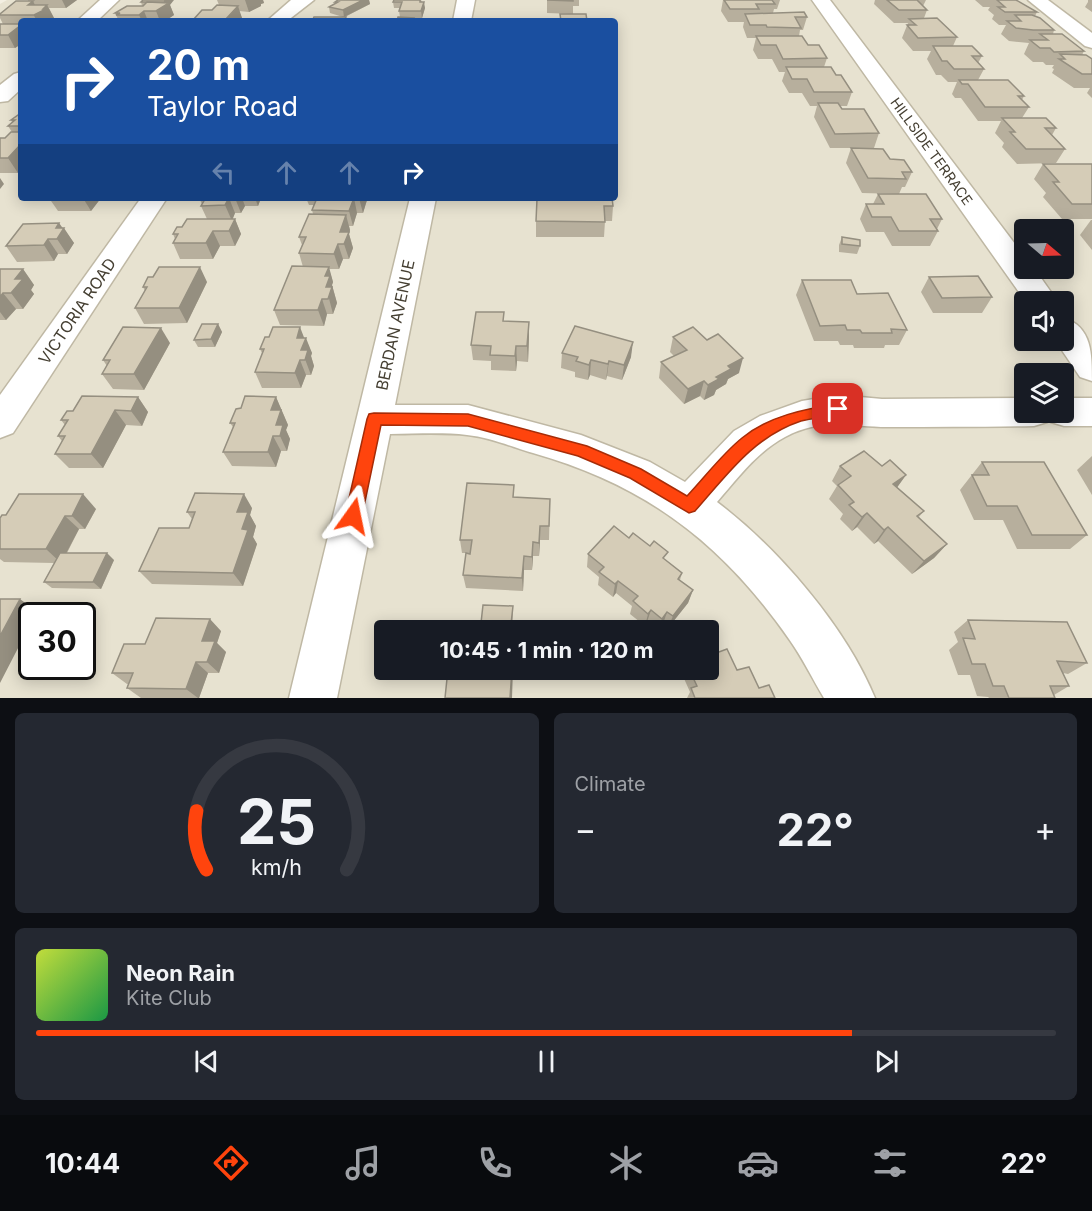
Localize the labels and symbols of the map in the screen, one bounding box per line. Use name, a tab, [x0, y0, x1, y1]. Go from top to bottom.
street label: HILLSIDE TERRACE	[887, 94, 977, 208]
north arrow	[1014, 219, 1074, 279]
street label: VICTORIA ROAD	[34, 254, 120, 368]
street label: BERDAN AVENUE	[371, 258, 419, 392]
pin	[812, 383, 863, 434]
position arrow	[321, 484, 385, 548]
speed limit sign: 30	[18, 602, 96, 680]

